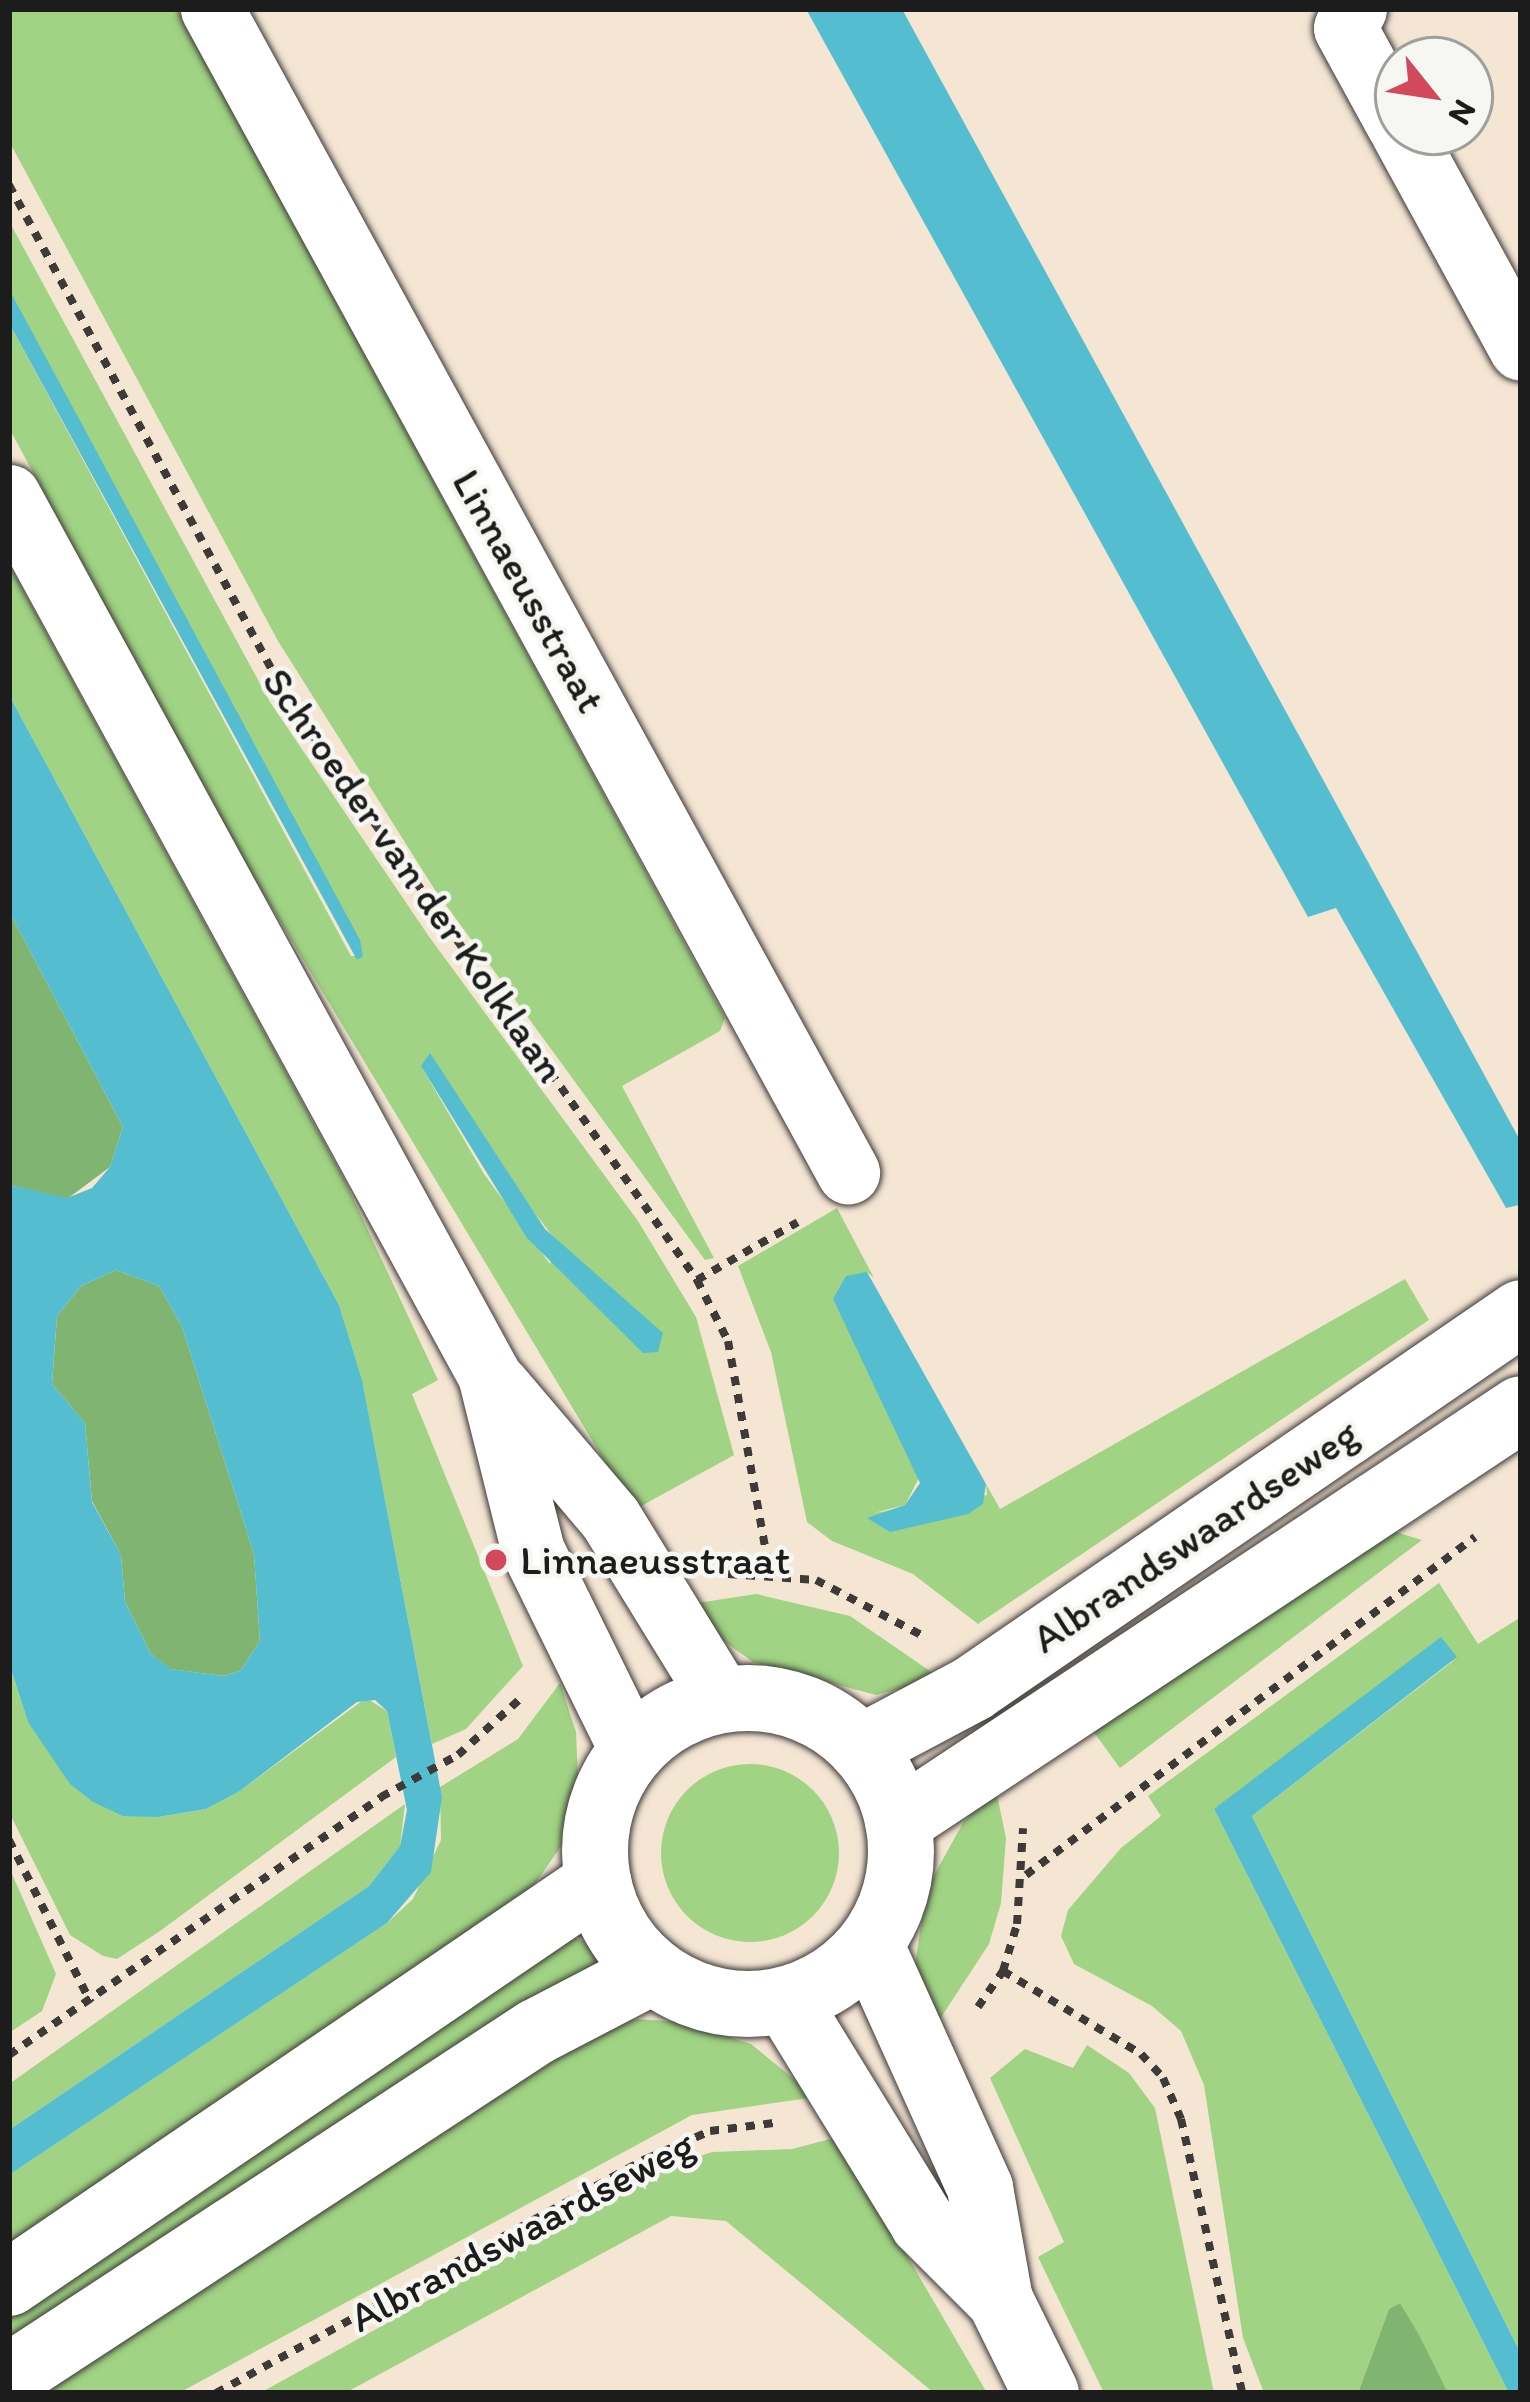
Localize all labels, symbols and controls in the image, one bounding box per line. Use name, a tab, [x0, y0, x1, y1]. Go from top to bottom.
north arrow	[1374, 36, 1494, 156]
text: N	[1441, 93, 1485, 132]
street label: Linnaeusstraat	[441, 461, 617, 721]
street label: Schroeder van der Kolklaan	[252, 659, 576, 1091]
street label: Albrandswaardseweg	[1022, 1408, 1368, 1664]
place label: Linnaeusstraat	[520, 1535, 790, 1585]
marker: Linnaeusstraat	[483, 1547, 509, 1573]
street label: Albrandswaardseweg	[341, 2119, 703, 2343]

